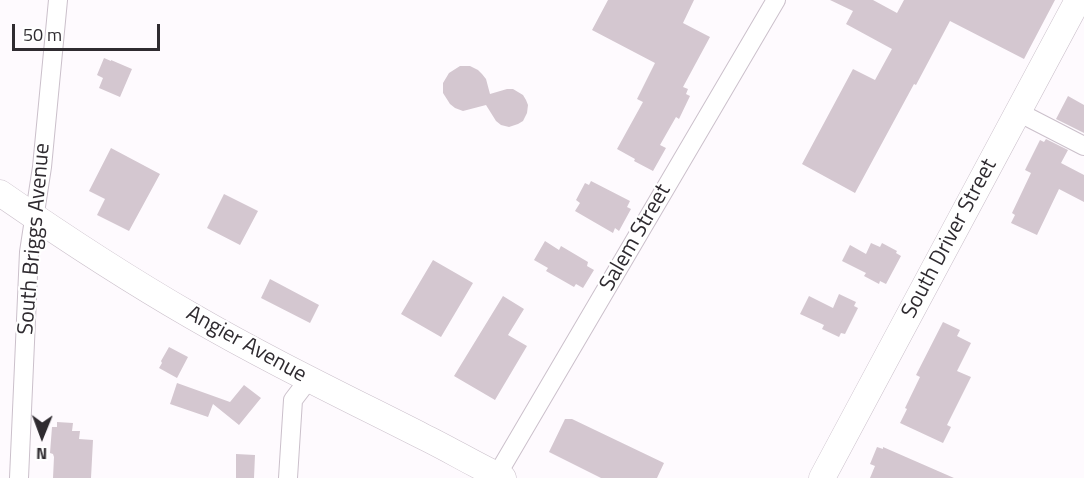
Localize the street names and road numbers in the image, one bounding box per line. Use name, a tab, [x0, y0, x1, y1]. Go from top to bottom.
street label: South Briggs Avenue	[13, 142, 57, 336]
street label: South Driver Street	[897, 155, 1003, 323]
street label: Salem Street	[595, 180, 677, 296]
street label: Angier Avenue	[181, 301, 311, 389]

